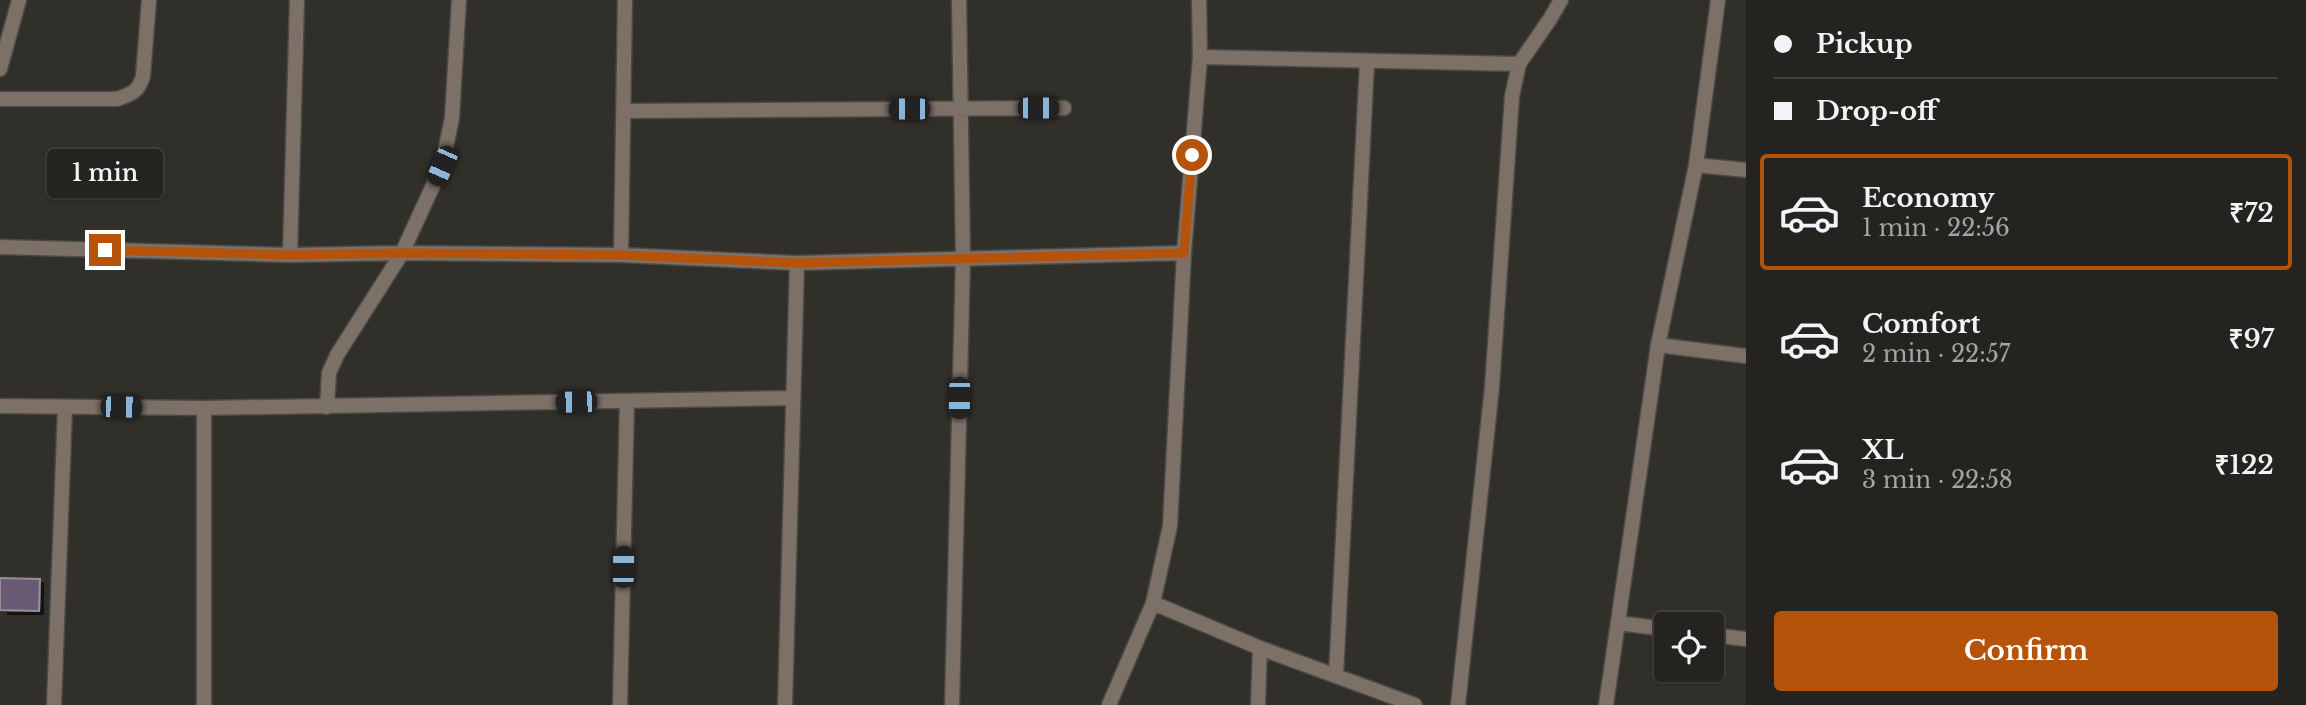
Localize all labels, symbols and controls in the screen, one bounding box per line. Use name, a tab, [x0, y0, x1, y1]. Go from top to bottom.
text: Pickup	[1816, 28, 1913, 60]
text: Drop-off	[1816, 95, 1937, 127]
car	[1018, 98, 1060, 119]
car	[889, 99, 931, 120]
route start	[1176, 139, 1208, 171]
car	[424, 143, 461, 189]
callout: 1 min	[47, 148, 163, 198]
text: 1 min	[72, 159, 138, 187]
icon: car	[1778, 181, 1841, 244]
text: Economy	[1862, 182, 1995, 214]
text: ₹72	[2229, 197, 2274, 229]
text: 1 min · 22:56	[1862, 214, 2010, 242]
route end	[89, 234, 121, 266]
icon: car	[1778, 307, 1841, 370]
text: Comfort	[1862, 308, 1980, 340]
text: ₹97	[2229, 323, 2274, 355]
text: 2 min · 22:57	[1862, 340, 2010, 368]
car	[949, 377, 970, 419]
car	[555, 391, 598, 413]
car	[100, 396, 143, 418]
icon: car	[1778, 433, 1841, 496]
text: XL	[1862, 434, 1904, 466]
text: ₹122	[2214, 449, 2274, 481]
text: 3 min · 22:58	[1862, 466, 2013, 494]
car	[613, 546, 634, 588]
button: Confirm	[1774, 611, 2278, 691]
map controls	[1654, 612, 1724, 682]
button: locate	[1654, 612, 1724, 682]

